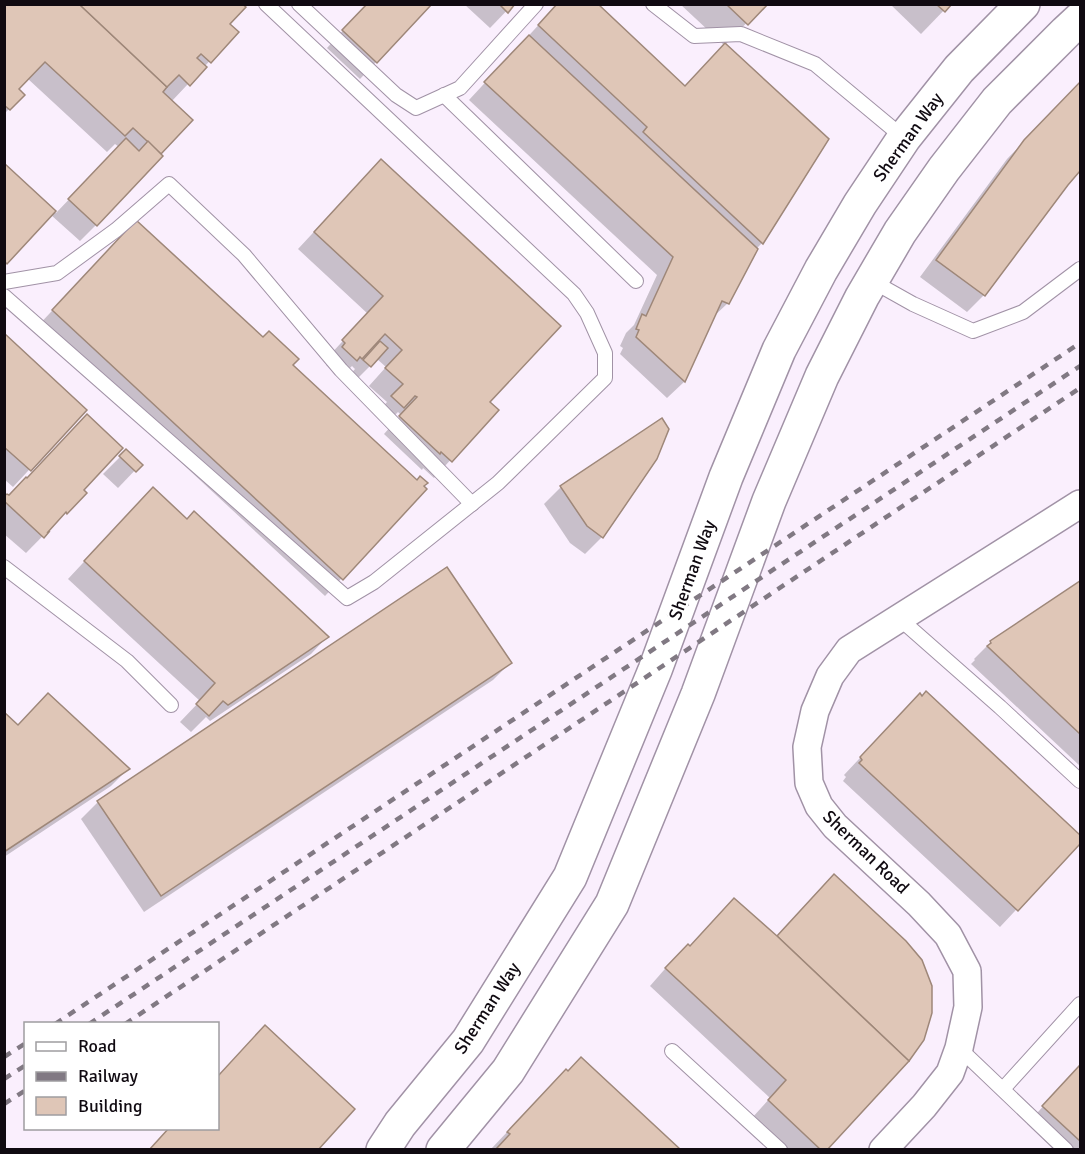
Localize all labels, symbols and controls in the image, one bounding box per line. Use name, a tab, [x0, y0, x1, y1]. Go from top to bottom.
street label: Sherman Way	[868, 88, 948, 186]
street label: Sherman Way	[664, 517, 720, 623]
street label: Sherman Road	[818, 805, 914, 899]
street label: Sherman Way	[449, 958, 525, 1058]
legend	[24, 1022, 219, 1130]
text: Road	[78, 1035, 117, 1057]
text: Railway	[78, 1065, 139, 1087]
text: Building	[78, 1095, 142, 1117]

